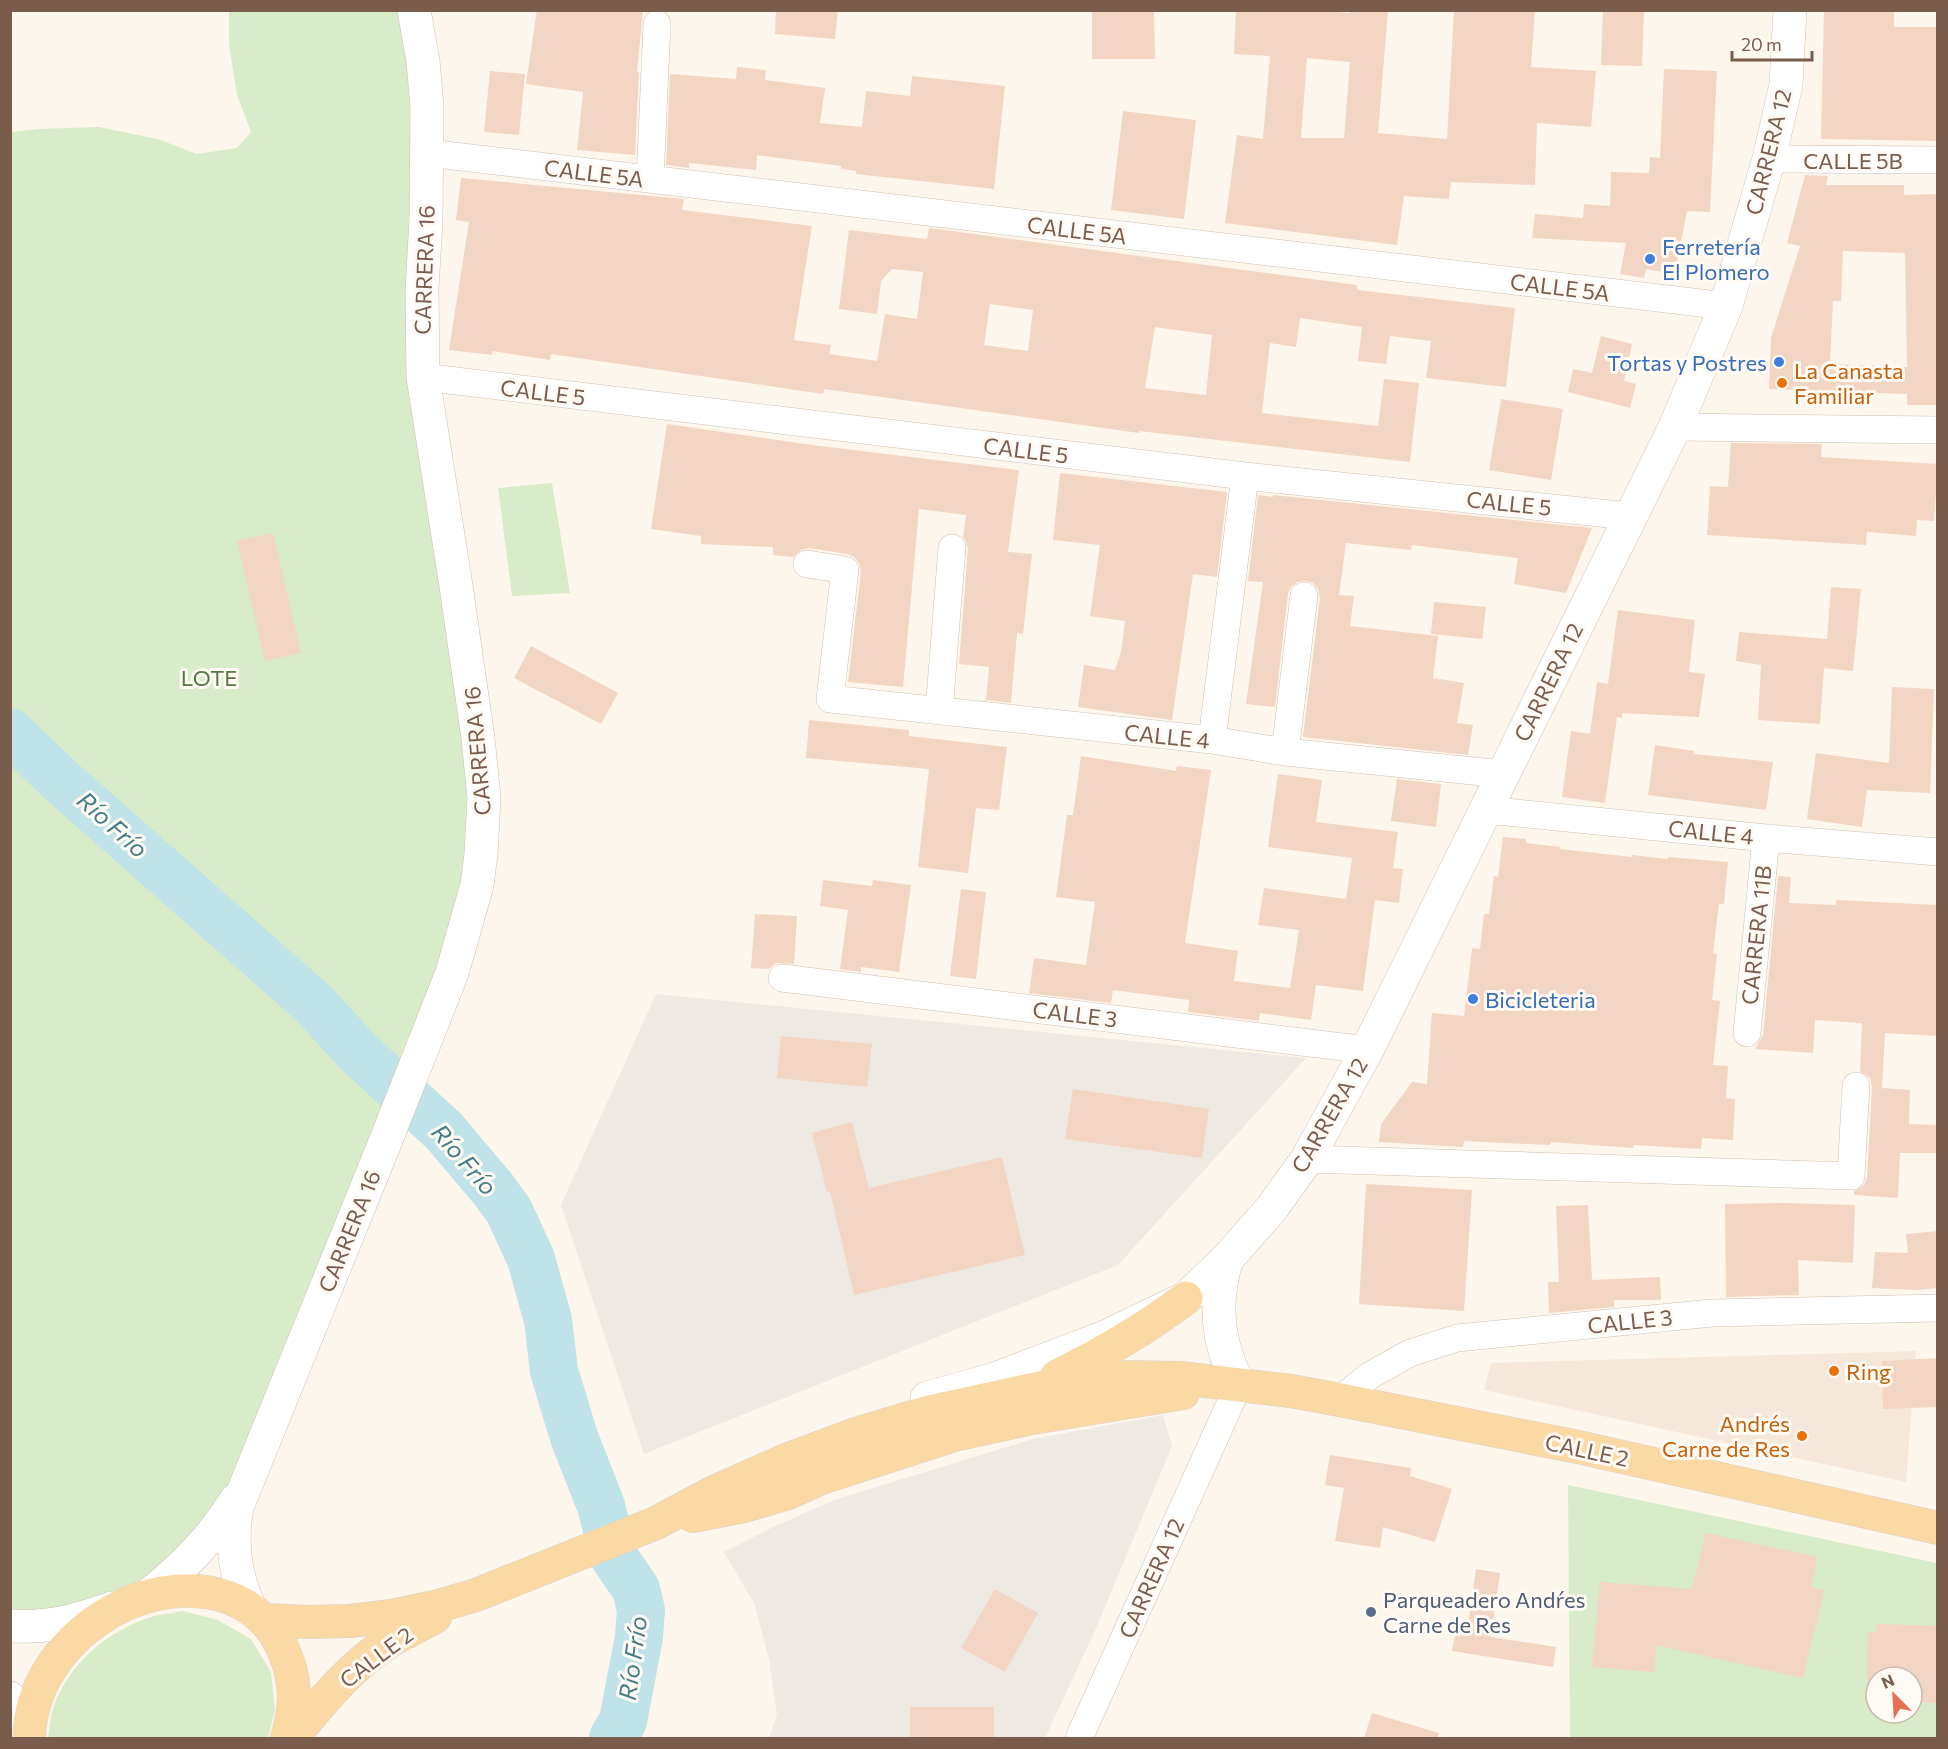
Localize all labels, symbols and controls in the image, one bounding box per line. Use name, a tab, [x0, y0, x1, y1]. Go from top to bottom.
scale bar	[1732, 24, 1812, 62]
text: 20 m	[1741, 33, 1782, 55]
street label: CARRERA 12	[1739, 86, 1797, 218]
street label: CALLE 5B	[1803, 147, 1903, 174]
street label: CALLE 5A	[543, 154, 645, 192]
street label: CARRERA 16	[408, 205, 440, 335]
street label: CALLE 5A	[1026, 211, 1128, 249]
place label: Ferretería El Plomero	[1662, 233, 1770, 285]
marker: Ferretería El Plomero	[1643, 252, 1657, 266]
street label: CALLE 5A	[1509, 268, 1611, 306]
place label: Tortas y Postres	[1607, 349, 1767, 376]
marker: Tortas y Postres	[1772, 355, 1786, 369]
place label: La Canasta Familiar	[1794, 357, 1903, 409]
street label: CALLE 5	[499, 373, 587, 411]
marker: La Canasta Familiar	[1775, 376, 1789, 390]
street label: CALLE 5	[982, 431, 1070, 469]
street label: CALLE 5	[1465, 485, 1553, 521]
street label: CARRERA 12	[1508, 618, 1588, 746]
park label: LOTE	[181, 664, 237, 691]
street label: CARRERA 16	[458, 685, 496, 817]
street label: CALLE 4	[1123, 718, 1211, 754]
water label: Río Frío	[72, 785, 154, 863]
street label: CALLE 4	[1667, 814, 1755, 850]
street label: CARRERA 11B	[1735, 864, 1777, 1006]
place label: Bicicleteria	[1485, 986, 1596, 1013]
marker: Bicicleteria	[1466, 992, 1480, 1006]
street label: CALLE 3	[1031, 995, 1119, 1033]
street label: CARRERA 12	[1285, 1053, 1373, 1177]
water label: Río Frío	[426, 1118, 504, 1200]
street label: CARRERA 16	[312, 1166, 386, 1296]
street label: CALLE 3	[1586, 1303, 1674, 1339]
place label: Ring	[1846, 1358, 1891, 1385]
marker: Ring	[1827, 1364, 1841, 1378]
place label: Andrés Carne de Res	[1662, 1410, 1790, 1462]
street label: CALLE 2	[1543, 1428, 1631, 1472]
marker: Andrés Carne de Res	[1795, 1429, 1809, 1443]
street label: CARRERA 12	[1113, 1514, 1189, 1642]
place label: Parqueadero Andŕes Carne de Res	[1383, 1586, 1586, 1638]
marker: Parqueadero Andŕes Carne de Res	[1364, 1605, 1378, 1619]
water label: Río Frío	[612, 1614, 652, 1702]
street label: CALLE 2	[334, 1621, 418, 1693]
north arrow	[1864, 1665, 1924, 1725]
text: N	[1878, 1670, 1897, 1692]

